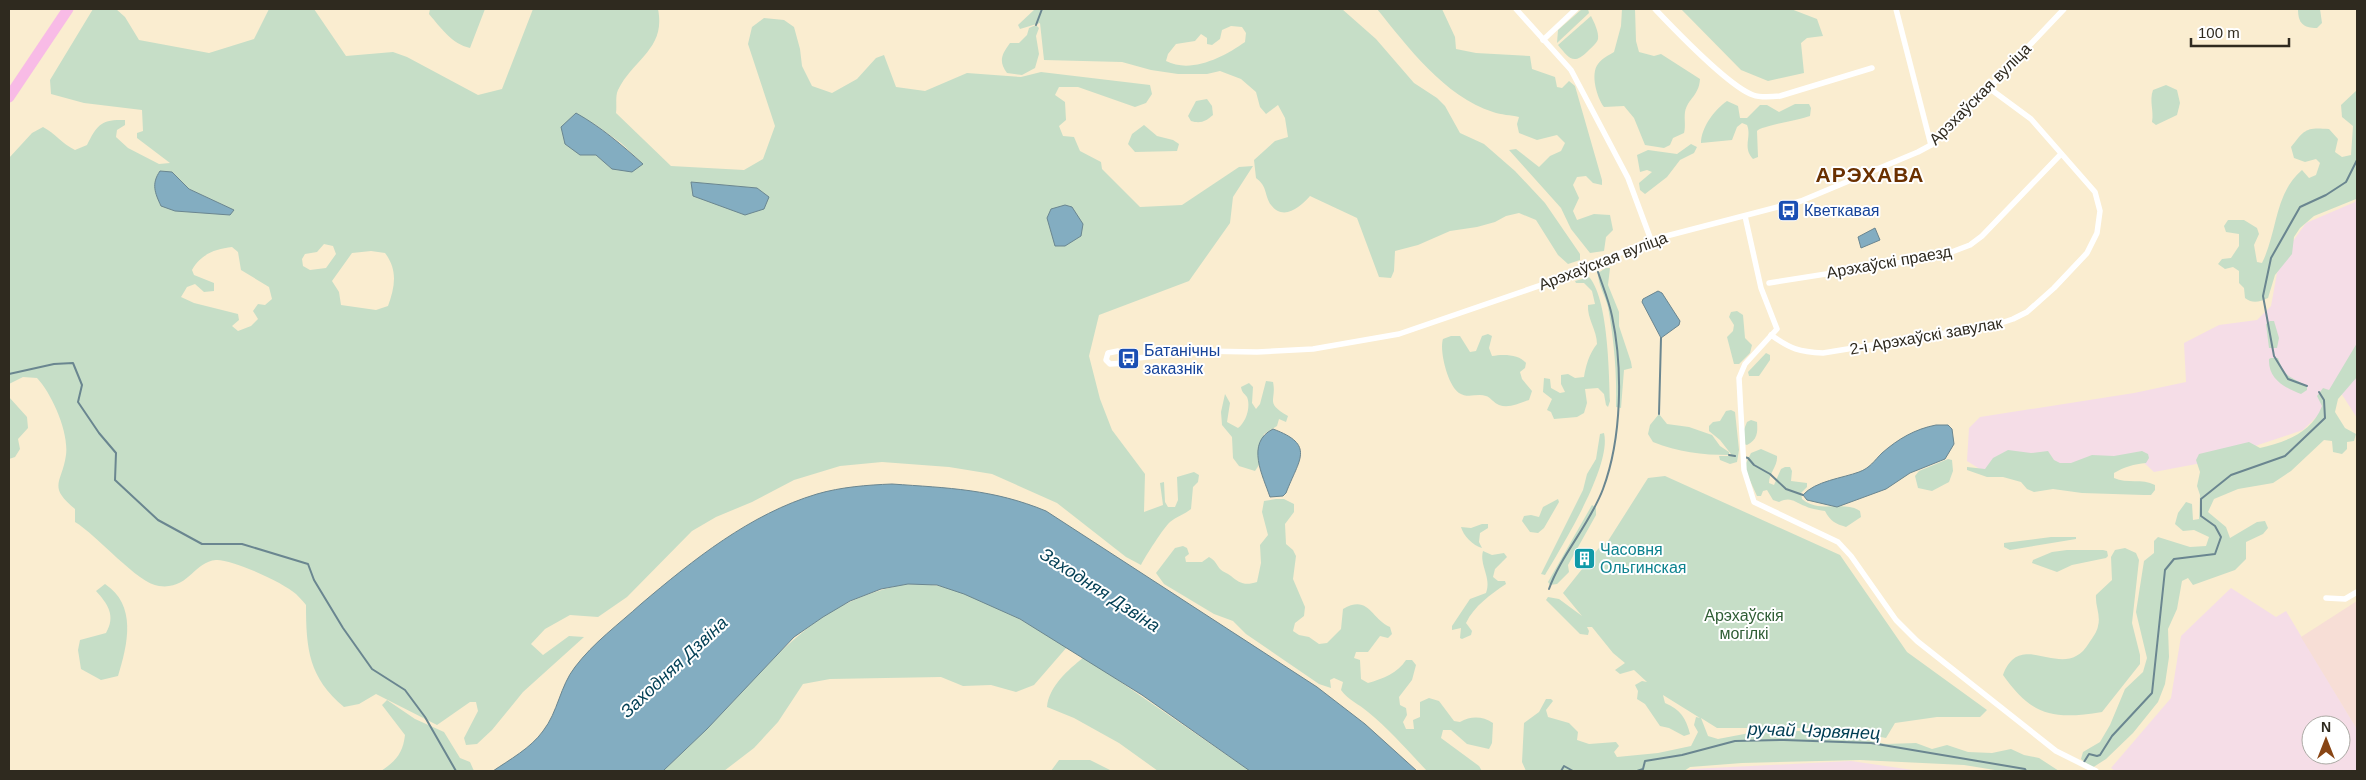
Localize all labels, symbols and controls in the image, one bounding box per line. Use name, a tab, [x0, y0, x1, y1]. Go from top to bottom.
scale bar	[2191, 15, 2288, 47]
text: 100 m	[2198, 24, 2240, 41]
street label: Арэхаўская вуліца	[1926, 40, 2034, 148]
district label: АРЭХАВА	[1815, 163, 1925, 186]
bus stop icon: Кветкавая	[1776, 198, 1800, 222]
place label: Кветкавая	[1804, 202, 1879, 219]
street label: Арэхаўская вуліца	[1536, 229, 1670, 293]
street label: Арэхаўскі праезд	[1825, 243, 1953, 281]
street label: 2-і Арэхаўскі завулак	[1848, 314, 2005, 358]
place label: Батанічны заказнік	[1144, 342, 1220, 377]
bus stop icon: Батанічны заказнік	[1116, 347, 1140, 371]
place label: Часовня Ольгинская	[1600, 541, 1686, 576]
water label: Заходняя Дзвіна	[1036, 544, 1164, 636]
building icon: Часовня Ольгинская	[1572, 546, 1596, 570]
park label: Арэхаўскія могілкі	[1704, 607, 1784, 642]
water label: Заходняя Дзвіна	[616, 612, 732, 722]
north arrow	[2301, 715, 2351, 765]
water label: ручай Чэрвянец	[1746, 719, 1881, 743]
text: N	[2321, 719, 2331, 735]

